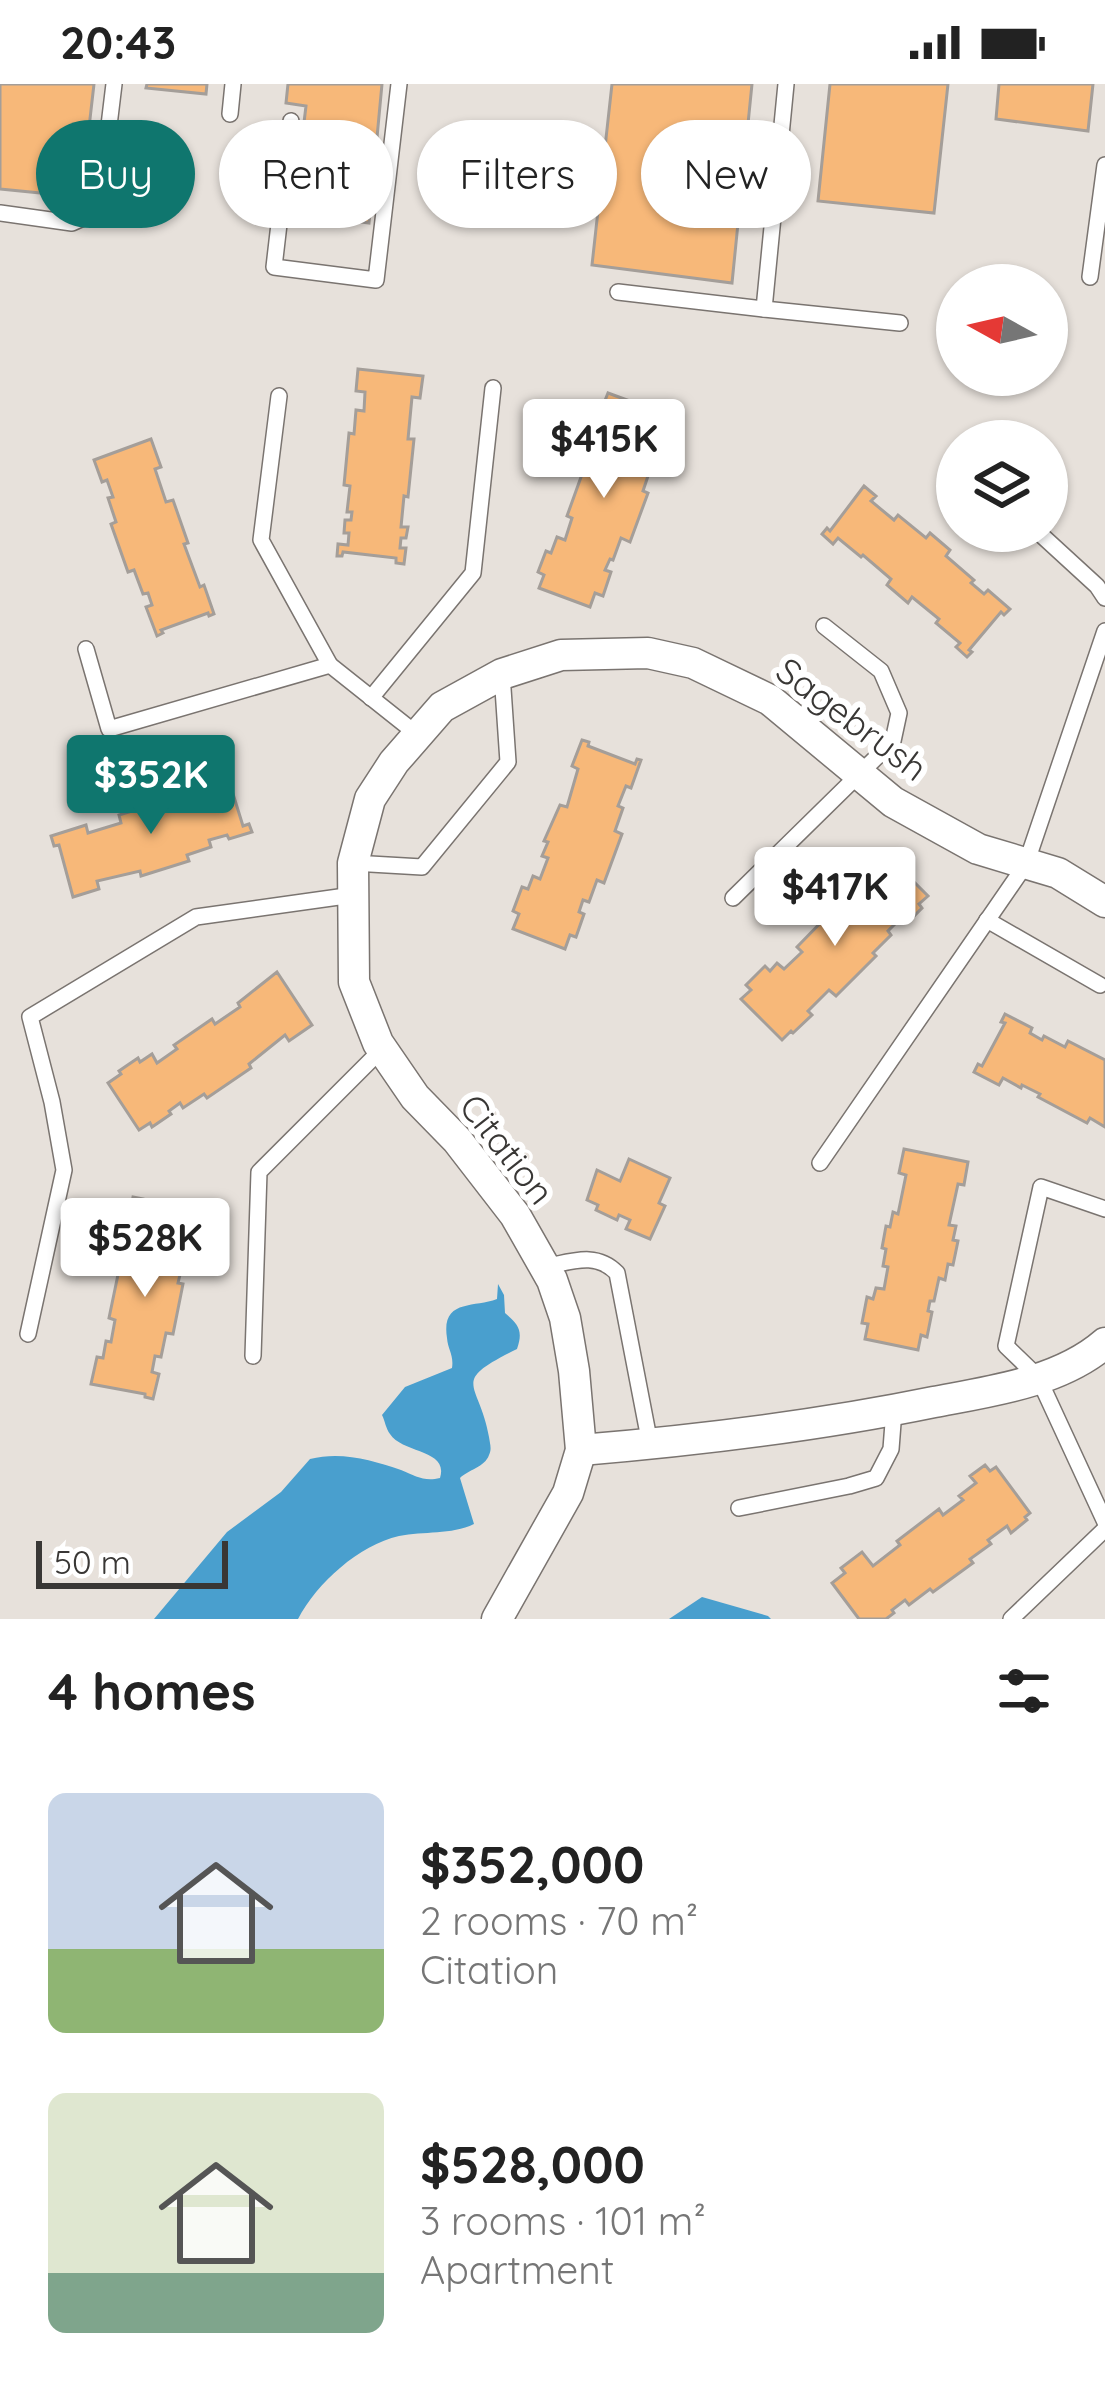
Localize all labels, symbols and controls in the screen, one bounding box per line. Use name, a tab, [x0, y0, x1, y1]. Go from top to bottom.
text: 20:43	[60, 14, 176, 70]
chip: Buy	[36, 120, 195, 228]
chip: Rent	[219, 120, 393, 228]
chip: Filters	[417, 120, 617, 228]
chip: New	[641, 120, 811, 228]
north arrow	[936, 264, 1068, 396]
map controls	[936, 264, 1068, 552]
pin: $415K	[520, 399, 688, 501]
text: $415K	[550, 413, 658, 462]
button: layers	[936, 420, 1068, 552]
street label: Sagebrush	[768, 647, 937, 790]
pin: $352K	[67, 735, 235, 837]
text: $352K	[94, 749, 208, 798]
pin: $417K	[751, 847, 919, 949]
text: $417K	[781, 861, 889, 910]
street label: Citation	[450, 1085, 564, 1213]
pin: $528K	[61, 1198, 229, 1300]
text: $528K	[88, 1212, 202, 1261]
scale bar	[36, 1535, 228, 1588]
text: 50 m	[54, 1541, 131, 1582]
icon: filters	[991, 1658, 1057, 1724]
text: 4 homes	[48, 1659, 256, 1723]
text: $352,000	[420, 1832, 644, 1896]
icon: home	[144, 1841, 288, 1985]
text: 2 rooms · 70 m²	[420, 1896, 698, 1945]
text: Citation	[420, 1945, 558, 1994]
text: $528,000	[420, 2132, 645, 2196]
icon: home	[144, 2141, 288, 2285]
text: 3 rooms · 101 m²	[420, 2196, 706, 2245]
text: Apartment	[420, 2245, 614, 2294]

